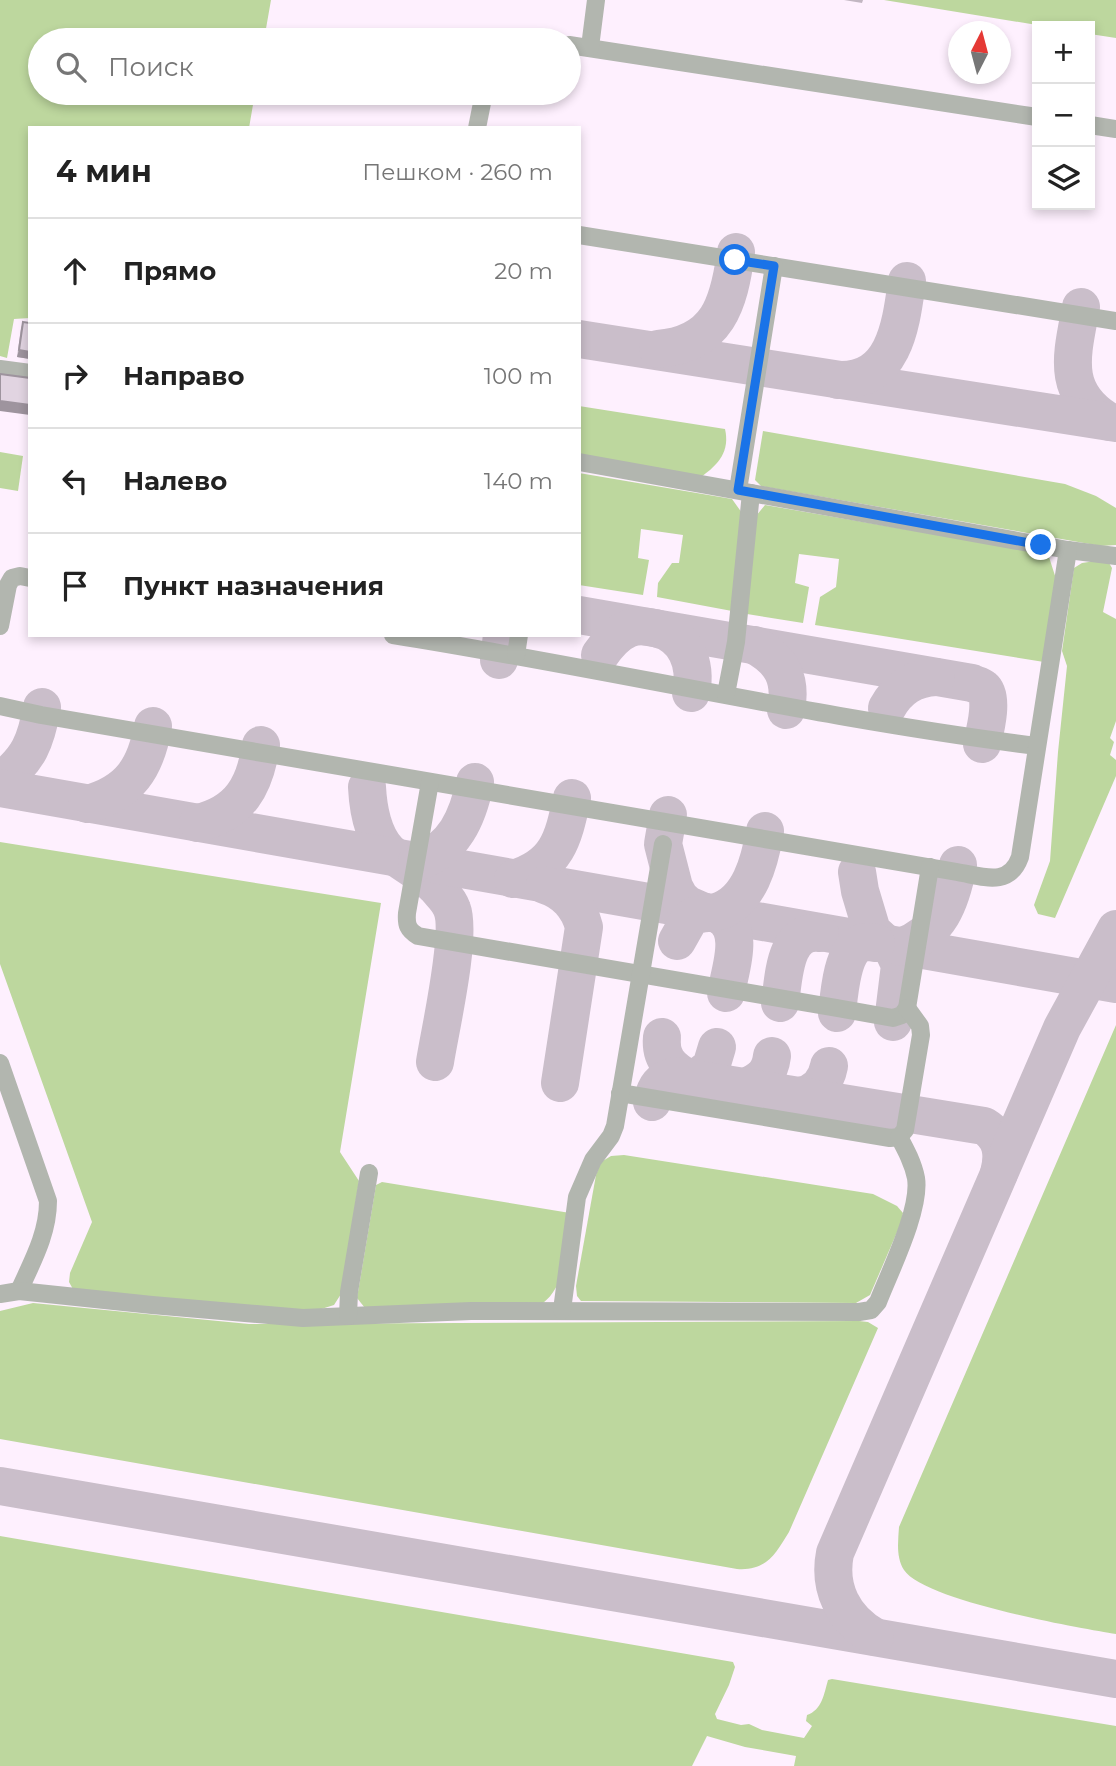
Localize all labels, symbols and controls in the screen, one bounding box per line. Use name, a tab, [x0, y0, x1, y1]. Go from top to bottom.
north arrow	[948, 21, 1011, 84]
map controls	[1032, 21, 1095, 210]
button: +	[1032, 21, 1095, 84]
search box	[28, 28, 581, 105]
icon: search	[52, 48, 90, 86]
text: Поиск	[108, 51, 194, 83]
button: −	[1032, 84, 1095, 147]
button: layers	[1032, 147, 1095, 210]
text: 4 мин	[56, 153, 152, 190]
text: Пешком · 260 m	[362, 158, 553, 186]
route start	[719, 244, 750, 275]
icon: ahead	[56, 252, 94, 290]
text: Прямо	[123, 255, 216, 287]
text: 20 m	[494, 257, 553, 285]
icon: right	[56, 357, 94, 395]
text: Направо	[123, 360, 244, 392]
text: 100 m	[484, 362, 553, 390]
icon: left	[56, 462, 94, 500]
text: Налево	[123, 465, 227, 497]
text: 140 m	[484, 467, 553, 495]
route end	[1025, 529, 1056, 560]
icon: arrive	[56, 567, 94, 605]
text: Пункт назначения	[123, 570, 384, 602]

